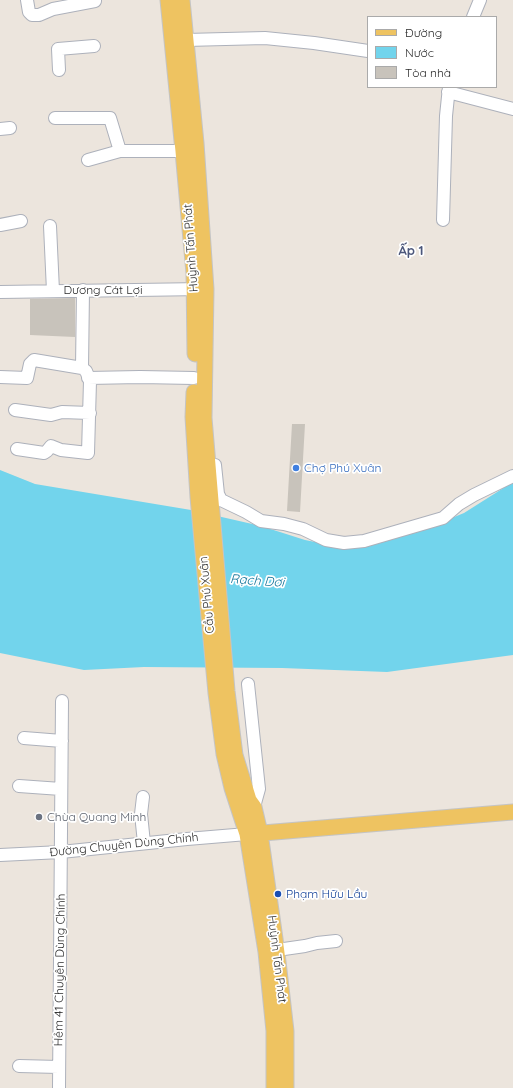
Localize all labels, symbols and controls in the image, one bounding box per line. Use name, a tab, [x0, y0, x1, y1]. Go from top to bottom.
legend	[367, 16, 497, 88]
text: Đường	[405, 25, 442, 40]
text: Nước	[405, 45, 434, 60]
text: Tòa nhà	[405, 65, 451, 80]
street label: Huỳnh Tấn Phát	[181, 204, 201, 292]
district label: Ấp 1	[398, 243, 424, 259]
street label: Dương Cát Lợi	[63, 283, 143, 297]
place label: Chợ Phú Xuân	[304, 461, 381, 475]
marker: Chợ Phú Xuân	[291, 463, 301, 473]
street label: Cầu Phú Xuân	[196, 556, 218, 634]
water label: Rạch Dơi	[229, 571, 285, 591]
place label: Chùa Quang Minh	[47, 810, 146, 824]
marker: Chùa Quang Minh	[34, 812, 44, 822]
street label: Đường Chuyên Dùng Chính	[49, 830, 199, 860]
place label: Phạm Hữu Lầu	[286, 887, 367, 901]
marker: Phạm Hữu Lầu	[273, 889, 283, 899]
street label: Hẻm 41 Chuyên Dùng Chính	[51, 893, 69, 1047]
street label: Huỳnh Tấn Phát	[264, 914, 290, 1004]

